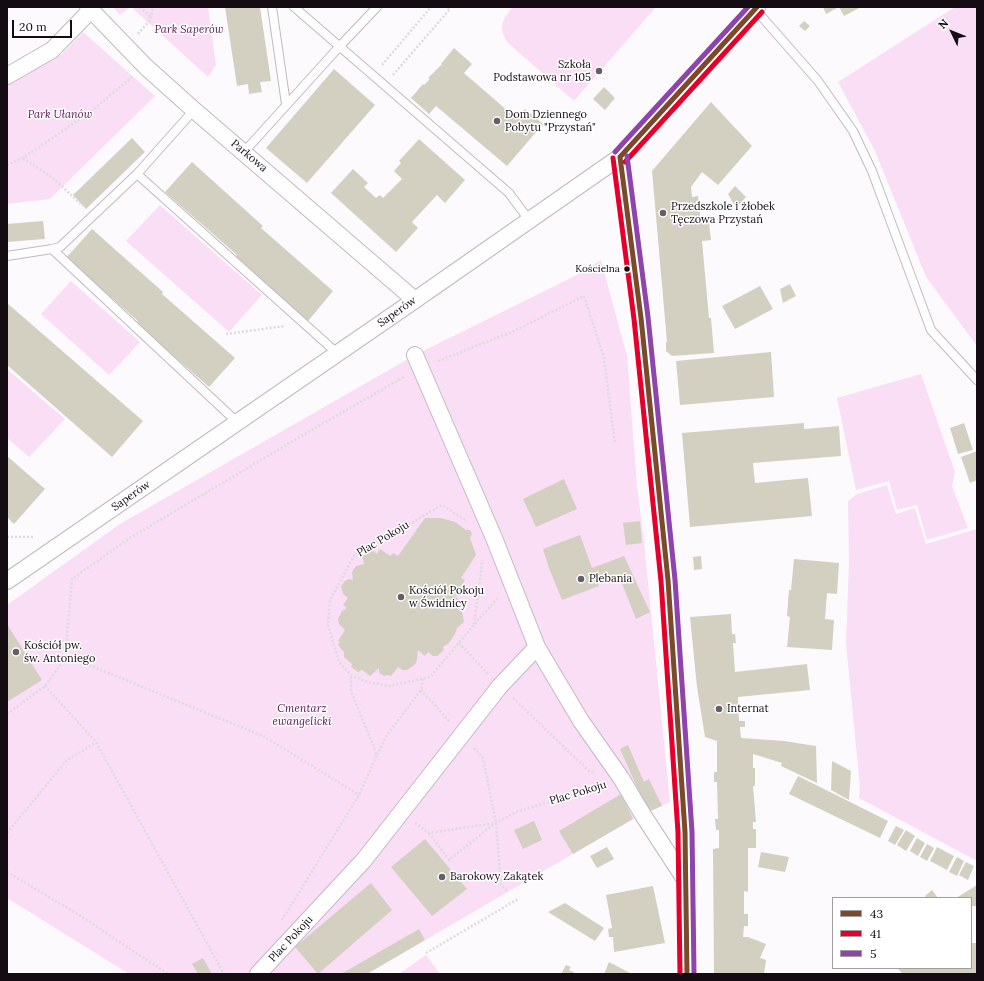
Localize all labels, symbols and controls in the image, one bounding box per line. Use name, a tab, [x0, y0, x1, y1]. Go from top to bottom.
scale bar	[14, 12, 74, 38]
north arrow	[932, 12, 972, 52]
text: N	[935, 16, 951, 32]
text: 20 m	[19, 19, 47, 34]
park label: Park Saperów	[154, 23, 224, 37]
place label: Szkoła Podstawowa nr 105	[493, 58, 591, 84]
marker: Szkoła Podstawowa nr 105	[594, 66, 604, 76]
park label: Park Ułanów	[28, 108, 92, 122]
place label: Dom Dziennego Pobytu "Przystań"	[505, 108, 596, 134]
marker: Dom Dziennego Pobytu "Przystań"	[492, 116, 502, 126]
street label: Parkowa	[228, 137, 270, 175]
place label: Przedszkole i żłobek Tęczowa Przystań	[671, 200, 775, 226]
marker: Przedszkole i żłobek Tęczowa Przystań	[658, 208, 668, 218]
place label: Kościelna	[575, 263, 620, 275]
marker: Kościelna	[622, 264, 632, 274]
street label: Saperów	[375, 294, 419, 330]
street label: Saperów	[109, 478, 153, 514]
street label: Plac Pokoju	[354, 518, 412, 560]
place label: Plebania	[589, 572, 632, 586]
marker: Plebania	[576, 574, 586, 584]
place label: Kościół Pokoju w Świdnicy	[409, 584, 484, 610]
marker: Kościół Pokoju w Świdnicy	[396, 592, 406, 602]
place label: Kościół pw. św. Antoniego	[24, 639, 95, 665]
marker: Kościół pw. św. Antoniego	[11, 647, 21, 657]
park label: Cmentarz ewangelicki	[273, 702, 331, 728]
place label: Internat	[727, 702, 769, 716]
marker: Internat	[714, 704, 724, 714]
street label: Plac Pokoju	[548, 778, 608, 808]
place label: Barokowy Zakątek	[450, 870, 543, 884]
marker: Barokowy Zakątek	[437, 872, 447, 882]
legend	[832, 897, 972, 969]
text: 43	[870, 906, 883, 921]
street label: Plac Pokoju	[266, 913, 316, 965]
text: 41	[870, 926, 881, 941]
text: 5	[870, 946, 877, 961]

